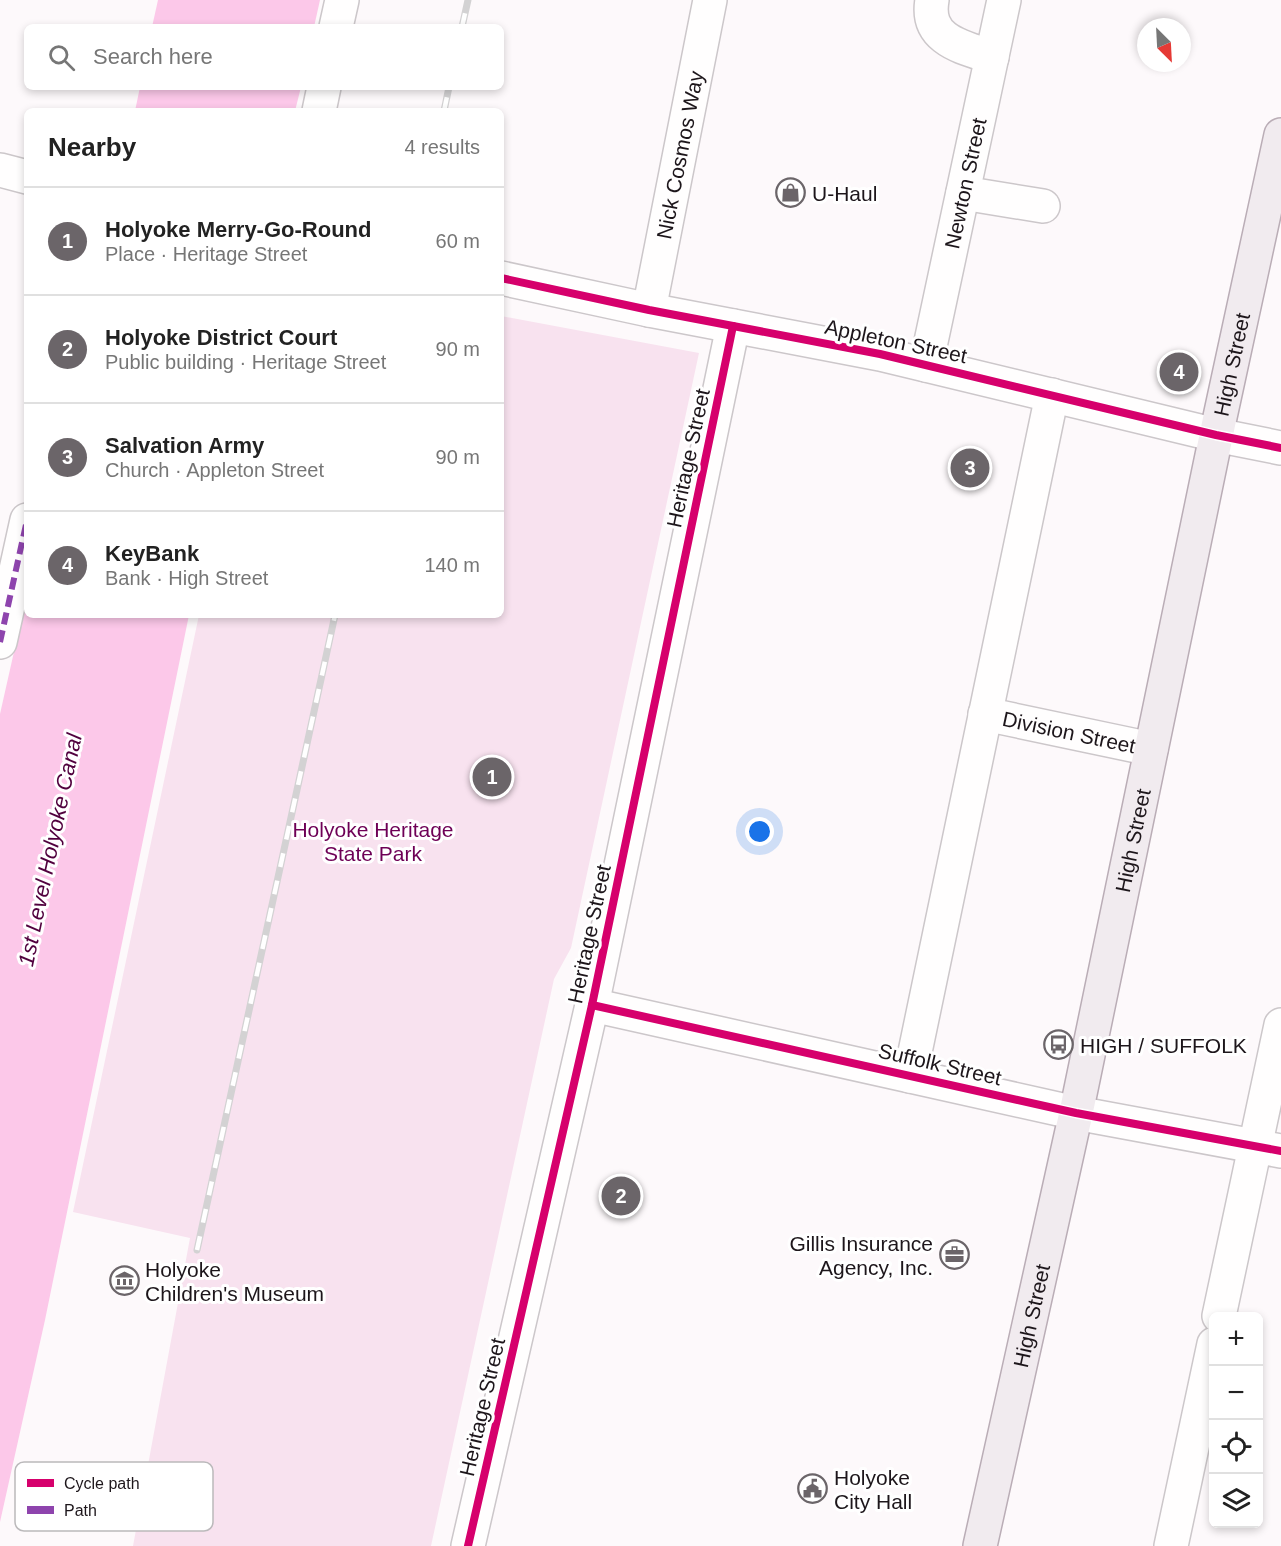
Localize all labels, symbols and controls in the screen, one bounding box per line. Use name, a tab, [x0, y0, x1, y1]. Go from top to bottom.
north arrow	[1137, 18, 1191, 72]
search box	[24, 24, 504, 90]
icon: search	[45, 41, 78, 74]
text: Search here	[93, 44, 213, 69]
street label: Nick Cosmos Way	[652, 68, 707, 241]
street label: Newton Street	[940, 115, 990, 251]
text: Nearby	[48, 132, 136, 162]
text: 4 results	[404, 136, 480, 158]
shop icon: U-Haul	[775, 177, 807, 209]
place label: U-Haul	[812, 182, 877, 205]
text: Holyoke Merry-Go-Round	[105, 217, 371, 242]
text: 1	[62, 230, 73, 252]
text: 60 m	[436, 230, 480, 252]
text: Place · Heritage Street	[105, 243, 307, 265]
street label: High Street	[1209, 311, 1254, 418]
street label: Appleton Street	[823, 315, 969, 367]
text: Holyoke District Court	[105, 325, 337, 350]
text: 2	[62, 338, 73, 360]
text: 90 m	[436, 338, 480, 360]
pin: 4	[1160, 350, 1198, 394]
text: Public building · Heritage Street	[105, 351, 386, 373]
street label: Heritage Street	[662, 386, 714, 529]
text: Salvation Army	[105, 433, 264, 458]
text: 3	[62, 446, 73, 468]
text: 90 m	[436, 446, 480, 468]
pin: 3	[950, 446, 990, 490]
text: Church · Appleton Street	[105, 459, 324, 481]
text: KeyBank	[105, 541, 199, 566]
text: 4	[62, 554, 73, 576]
text: 140 m	[424, 554, 480, 576]
text: Bank · High Street	[105, 567, 268, 589]
street label: Division Street	[1000, 707, 1138, 757]
water label: 1st Level Holyoke Canal	[13, 730, 87, 969]
pin: 1	[472, 754, 512, 800]
street label: High Street	[1111, 786, 1154, 894]
your location	[745, 817, 774, 846]
park label: Holyoke Heritage State Park	[292, 818, 454, 865]
street label: Heritage Street	[563, 862, 615, 1005]
bus stop icon: HIGH / SUFFOLK	[1043, 1029, 1075, 1061]
place label: HIGH / SUFFOLK	[1080, 1034, 1247, 1057]
street label: Suffolk Street	[876, 1039, 1004, 1089]
pin: 2	[602, 1174, 640, 1218]
place label: Gillis Insurance Agency, Inc.	[789, 1232, 933, 1279]
office icon: Gillis Insurance Agency, Inc.	[938, 1239, 970, 1271]
place label: Holyoke Children's Museum	[145, 1258, 324, 1305]
street label: High Street	[1008, 1262, 1054, 1369]
museum icon: Holyoke Children's Museum	[108, 1265, 140, 1297]
map controls	[1209, 1312, 1263, 1528]
button: +	[1209, 1312, 1263, 1366]
street label: Heritage Street	[455, 1335, 509, 1478]
button: −	[1209, 1366, 1263, 1420]
button: locate	[1209, 1420, 1263, 1474]
legend	[15, 1462, 213, 1531]
place label: Holyoke City Hall	[834, 1466, 912, 1513]
public building icon: Holyoke City Hall	[797, 1473, 829, 1505]
button: layers	[1209, 1474, 1263, 1528]
text: Cycle path	[64, 1475, 140, 1492]
text: Path	[64, 1502, 97, 1519]

